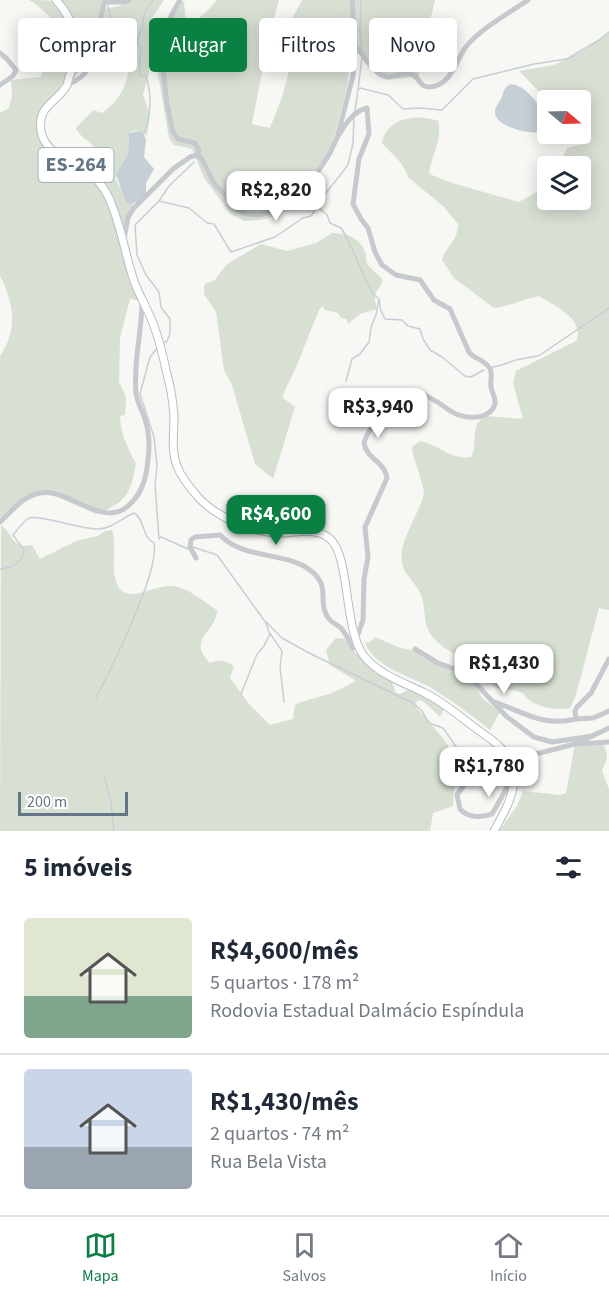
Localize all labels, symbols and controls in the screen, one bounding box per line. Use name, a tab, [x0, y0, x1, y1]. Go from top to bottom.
chip: Comprar	[18, 18, 137, 72]
chip: Alugar	[149, 18, 247, 72]
chip: Filtros	[259, 18, 357, 72]
chip: Novo	[369, 18, 457, 72]
north arrow	[537, 90, 591, 144]
map controls	[537, 90, 591, 210]
road number: ES-264	[38, 148, 113, 182]
button: layers	[537, 156, 591, 210]
pin: R$2,820	[221, 171, 331, 222]
text: R$2,820	[240, 176, 312, 204]
pin: R$3,940	[323, 388, 433, 439]
text: R$3,940	[342, 393, 414, 421]
pin: R$4,600	[221, 495, 331, 546]
text: R$4,600	[240, 500, 312, 528]
pin: R$1,430	[449, 644, 559, 695]
text: R$1,430	[468, 649, 540, 677]
pin: R$1,780	[434, 747, 544, 798]
text: R$1,780	[453, 752, 525, 780]
scale bar	[18, 789, 128, 816]
text: 200 m	[27, 791, 67, 813]
text: 5 imóveis	[24, 849, 132, 886]
icon: filters	[552, 851, 585, 884]
text: R$4,600/mês	[210, 932, 358, 969]
icon: home	[72, 942, 144, 1014]
text: 5 quartos · 178 m²	[210, 969, 359, 997]
text: Rodovia Estadual Dalmácio Espíndula	[210, 997, 524, 1025]
text: R$1,430/mês	[210, 1083, 358, 1120]
icon: home	[72, 1093, 144, 1165]
text: 2 quartos · 74 m²	[210, 1120, 349, 1148]
text: Rua Bela Vista	[210, 1148, 327, 1176]
tab: Mapa	[82, 1229, 118, 1287]
tab: Salvos	[283, 1229, 326, 1287]
tab: Início	[490, 1229, 527, 1287]

